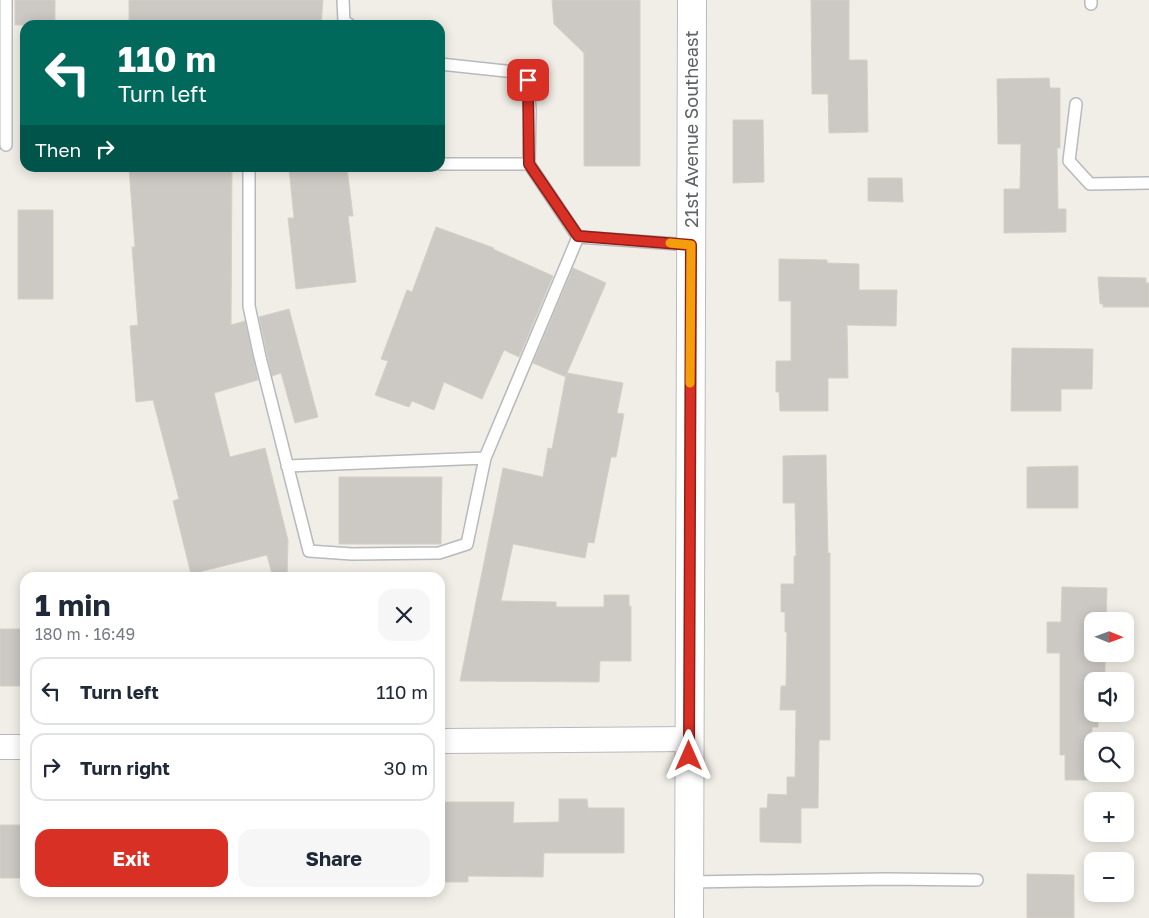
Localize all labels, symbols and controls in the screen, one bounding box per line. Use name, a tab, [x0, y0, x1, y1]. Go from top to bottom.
street label: 21st Avenue Southeast	[680, 30, 702, 228]
text: 110 m	[118, 38, 216, 80]
icon: left	[35, 40, 100, 105]
pin	[507, 59, 549, 101]
icon: arrive	[514, 66, 542, 94]
text: Turn left	[118, 80, 207, 107]
icon: right	[91, 135, 119, 163]
text: Then	[35, 138, 81, 161]
text: 1 min	[35, 587, 111, 623]
button: close	[378, 589, 430, 641]
north arrow	[1084, 612, 1134, 662]
map controls	[1084, 612, 1134, 902]
text: 180 m · 16:49	[35, 624, 135, 644]
button: sound	[1084, 672, 1134, 722]
icon: left	[37, 677, 65, 705]
text: Turn left	[80, 680, 159, 703]
text: 110 m	[376, 680, 428, 703]
position arrow	[662, 729, 714, 781]
button: search	[1084, 732, 1134, 782]
icon: right	[37, 753, 65, 781]
text: Turn right	[80, 756, 170, 779]
text: 30 m	[384, 756, 428, 779]
button: +	[1084, 792, 1134, 842]
button: Exit	[35, 829, 228, 887]
button: Share	[238, 829, 430, 887]
button: −	[1084, 852, 1134, 902]

